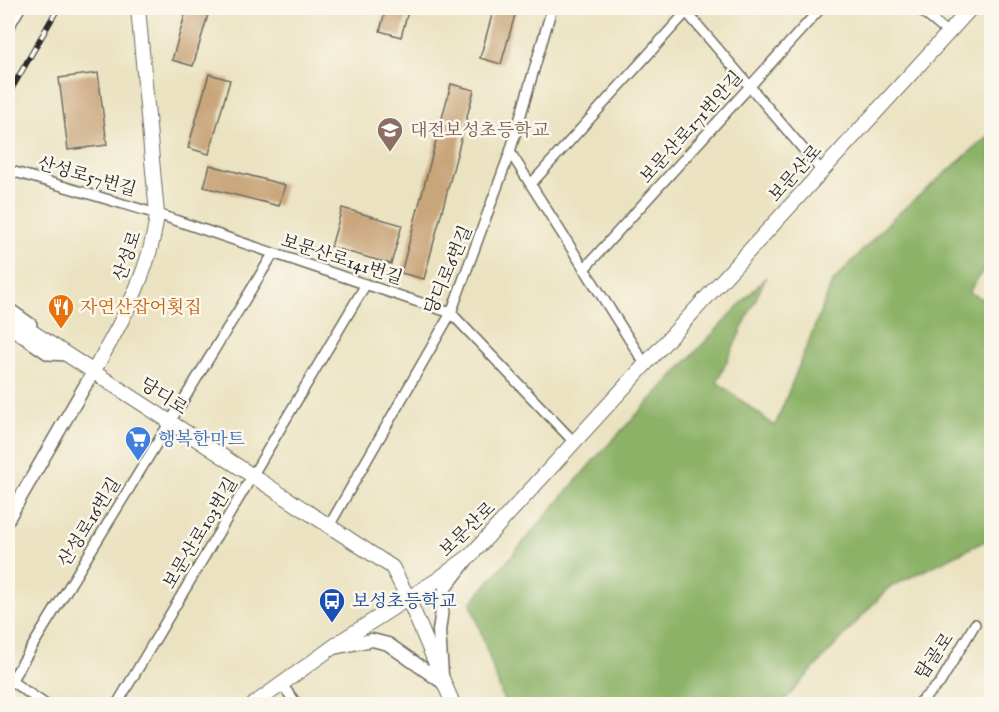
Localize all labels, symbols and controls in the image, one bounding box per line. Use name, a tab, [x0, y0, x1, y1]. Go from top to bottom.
street label: 보문산로171번안길	[636, 67, 749, 189]
school or university icon: 대전보성초등학교	[375, 115, 405, 153]
place label: 대전보성초등학교	[410, 120, 550, 143]
street label: 보문산로	[764, 140, 828, 208]
street label: 산성로57번길	[34, 152, 139, 203]
street label: 당디로6번길	[420, 223, 478, 319]
street label: 산성로	[109, 228, 148, 285]
street label: 보문산로141번길	[278, 230, 405, 291]
restaurant icon: 자연산잡어횟집	[46, 292, 76, 330]
place label: 자연산잡어횟집	[80, 297, 202, 320]
street label: 당디로	[135, 373, 191, 421]
supermarket icon: 행복한마트	[123, 424, 153, 462]
place label: 행복한마트	[158, 429, 246, 452]
street label: 산성로16번길	[54, 474, 127, 572]
street label: 보문산로103번길	[159, 474, 244, 594]
street label: 보문산로	[435, 498, 501, 563]
bus stop icon: 보성초등학교	[317, 586, 347, 624]
place label: 보성초등학교	[352, 591, 457, 614]
street label: 탑골로	[911, 629, 960, 685]

